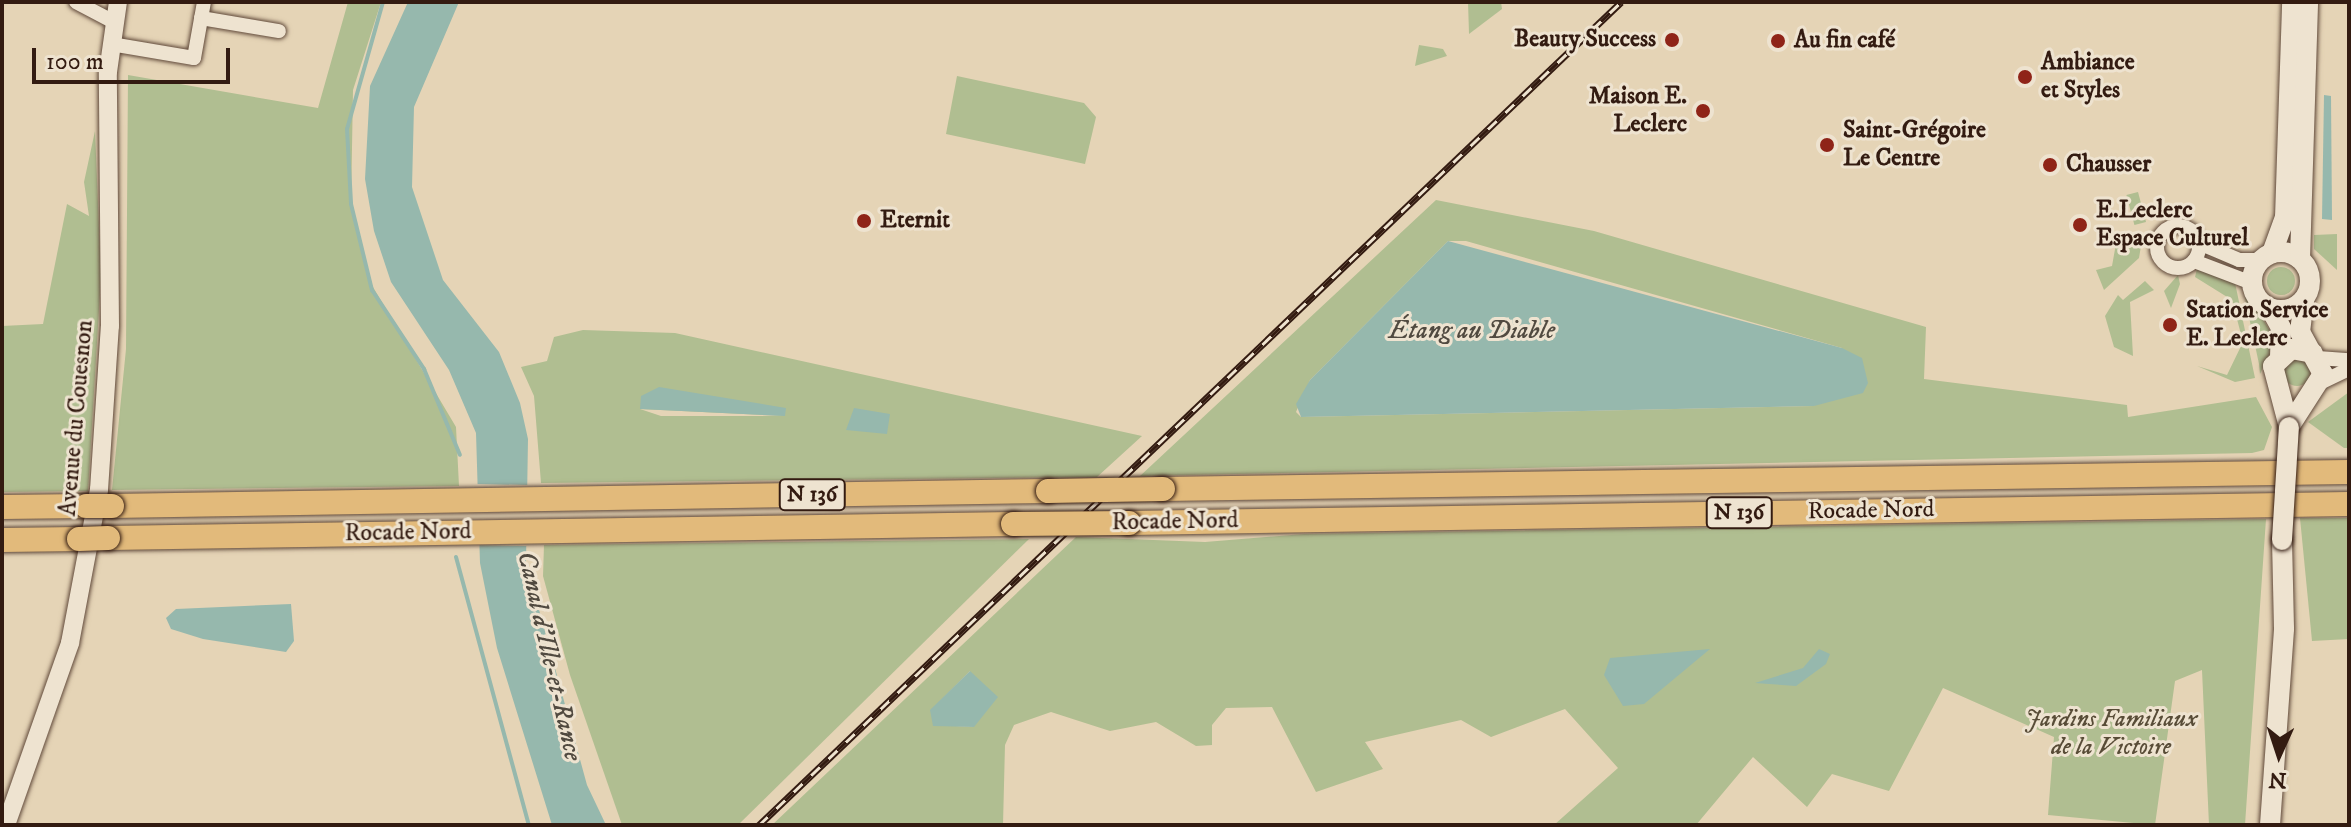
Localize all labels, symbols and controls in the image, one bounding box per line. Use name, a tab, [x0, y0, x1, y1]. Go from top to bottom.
place label: Beauty Success	[1514, 26, 1656, 54]
place label: Au fin café	[1794, 27, 1895, 55]
marker: Beauty Success	[1663, 31, 1681, 49]
scale bar	[36, 32, 234, 82]
marker: Au fin café	[1769, 32, 1787, 50]
text: 100 m	[46, 47, 104, 77]
place label: Ambiance et Styles	[2041, 49, 2135, 105]
marker: Ambiance et Styles	[2016, 68, 2034, 86]
place label: Maison E. Leclerc	[1589, 83, 1687, 139]
marker: Maison E. Leclerc	[1694, 102, 1712, 120]
place label: Saint-Grégoire Le Centre	[1843, 117, 1986, 173]
marker: Saint-Grégoire Le Centre	[1818, 136, 1836, 154]
place label: Chausser	[2066, 151, 2151, 179]
marker: Chausser	[2041, 156, 2059, 174]
place label: E.Leclerc Espace Culturel	[2096, 197, 2249, 253]
place label: Eternit	[880, 207, 950, 235]
marker: Eternit	[855, 212, 873, 230]
marker: E.Leclerc Espace Culturel	[2071, 216, 2089, 234]
place label: Station Service E. Leclerc	[2186, 297, 2329, 353]
water label: Étang au Diable	[1389, 315, 1555, 347]
marker: Station Service E. Leclerc	[2161, 316, 2179, 334]
street label: Avenue du Couesnon	[54, 319, 100, 517]
road number: N 136	[778, 477, 846, 513]
road number: N 136	[1705, 495, 1773, 531]
street label: Rocade Nord	[1807, 495, 1935, 527]
street label: Rocade Nord	[1111, 506, 1239, 538]
street label: Rocade Nord	[344, 517, 472, 549]
water label: Canal d'Ille-et-Rance	[510, 548, 588, 764]
park label: Jardins Familiaux de la Victoire	[2025, 706, 2197, 762]
north arrow	[2239, 715, 2319, 795]
text: N	[2268, 766, 2287, 793]

